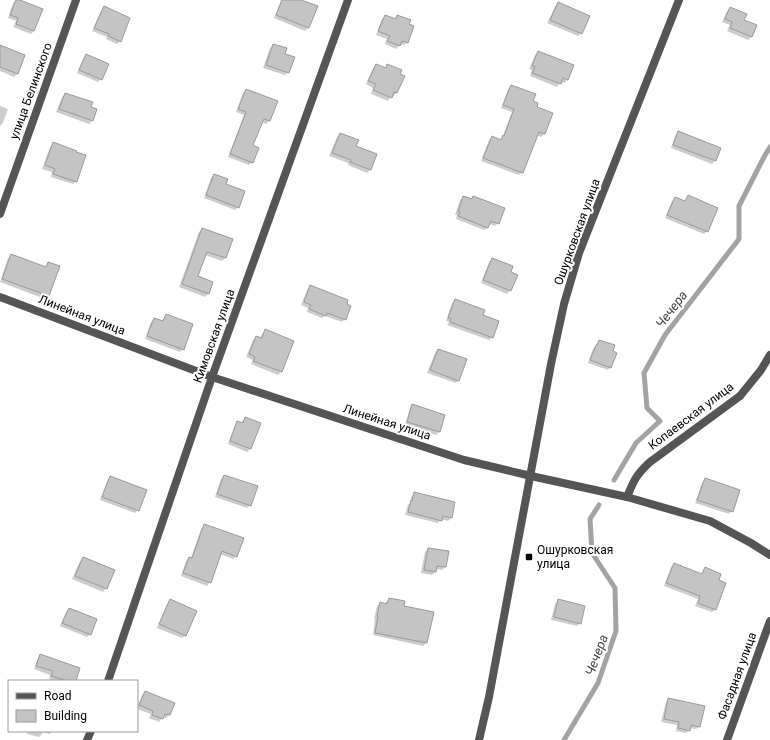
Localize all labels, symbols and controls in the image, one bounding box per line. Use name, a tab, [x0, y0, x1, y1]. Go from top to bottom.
street label: улица Белинского	[7, 41, 55, 141]
street label: Ошурковская улица	[551, 177, 603, 287]
street label: Кимовская улица	[191, 287, 237, 385]
water label: Чечера	[653, 288, 690, 331]
street label: Линейная улица	[37, 292, 127, 338]
street label: Копаевская улица	[646, 379, 736, 453]
street label: Линейная улица	[341, 401, 433, 443]
place label: Ошурковская улица	[537, 543, 613, 571]
marker: Ошурковская улица	[524, 552, 534, 562]
street label: Фасадная улица	[715, 630, 759, 722]
water label: Чечера	[582, 632, 611, 678]
legend	[8, 680, 138, 732]
text: Road	[44, 689, 72, 703]
text: Building	[44, 709, 87, 723]

